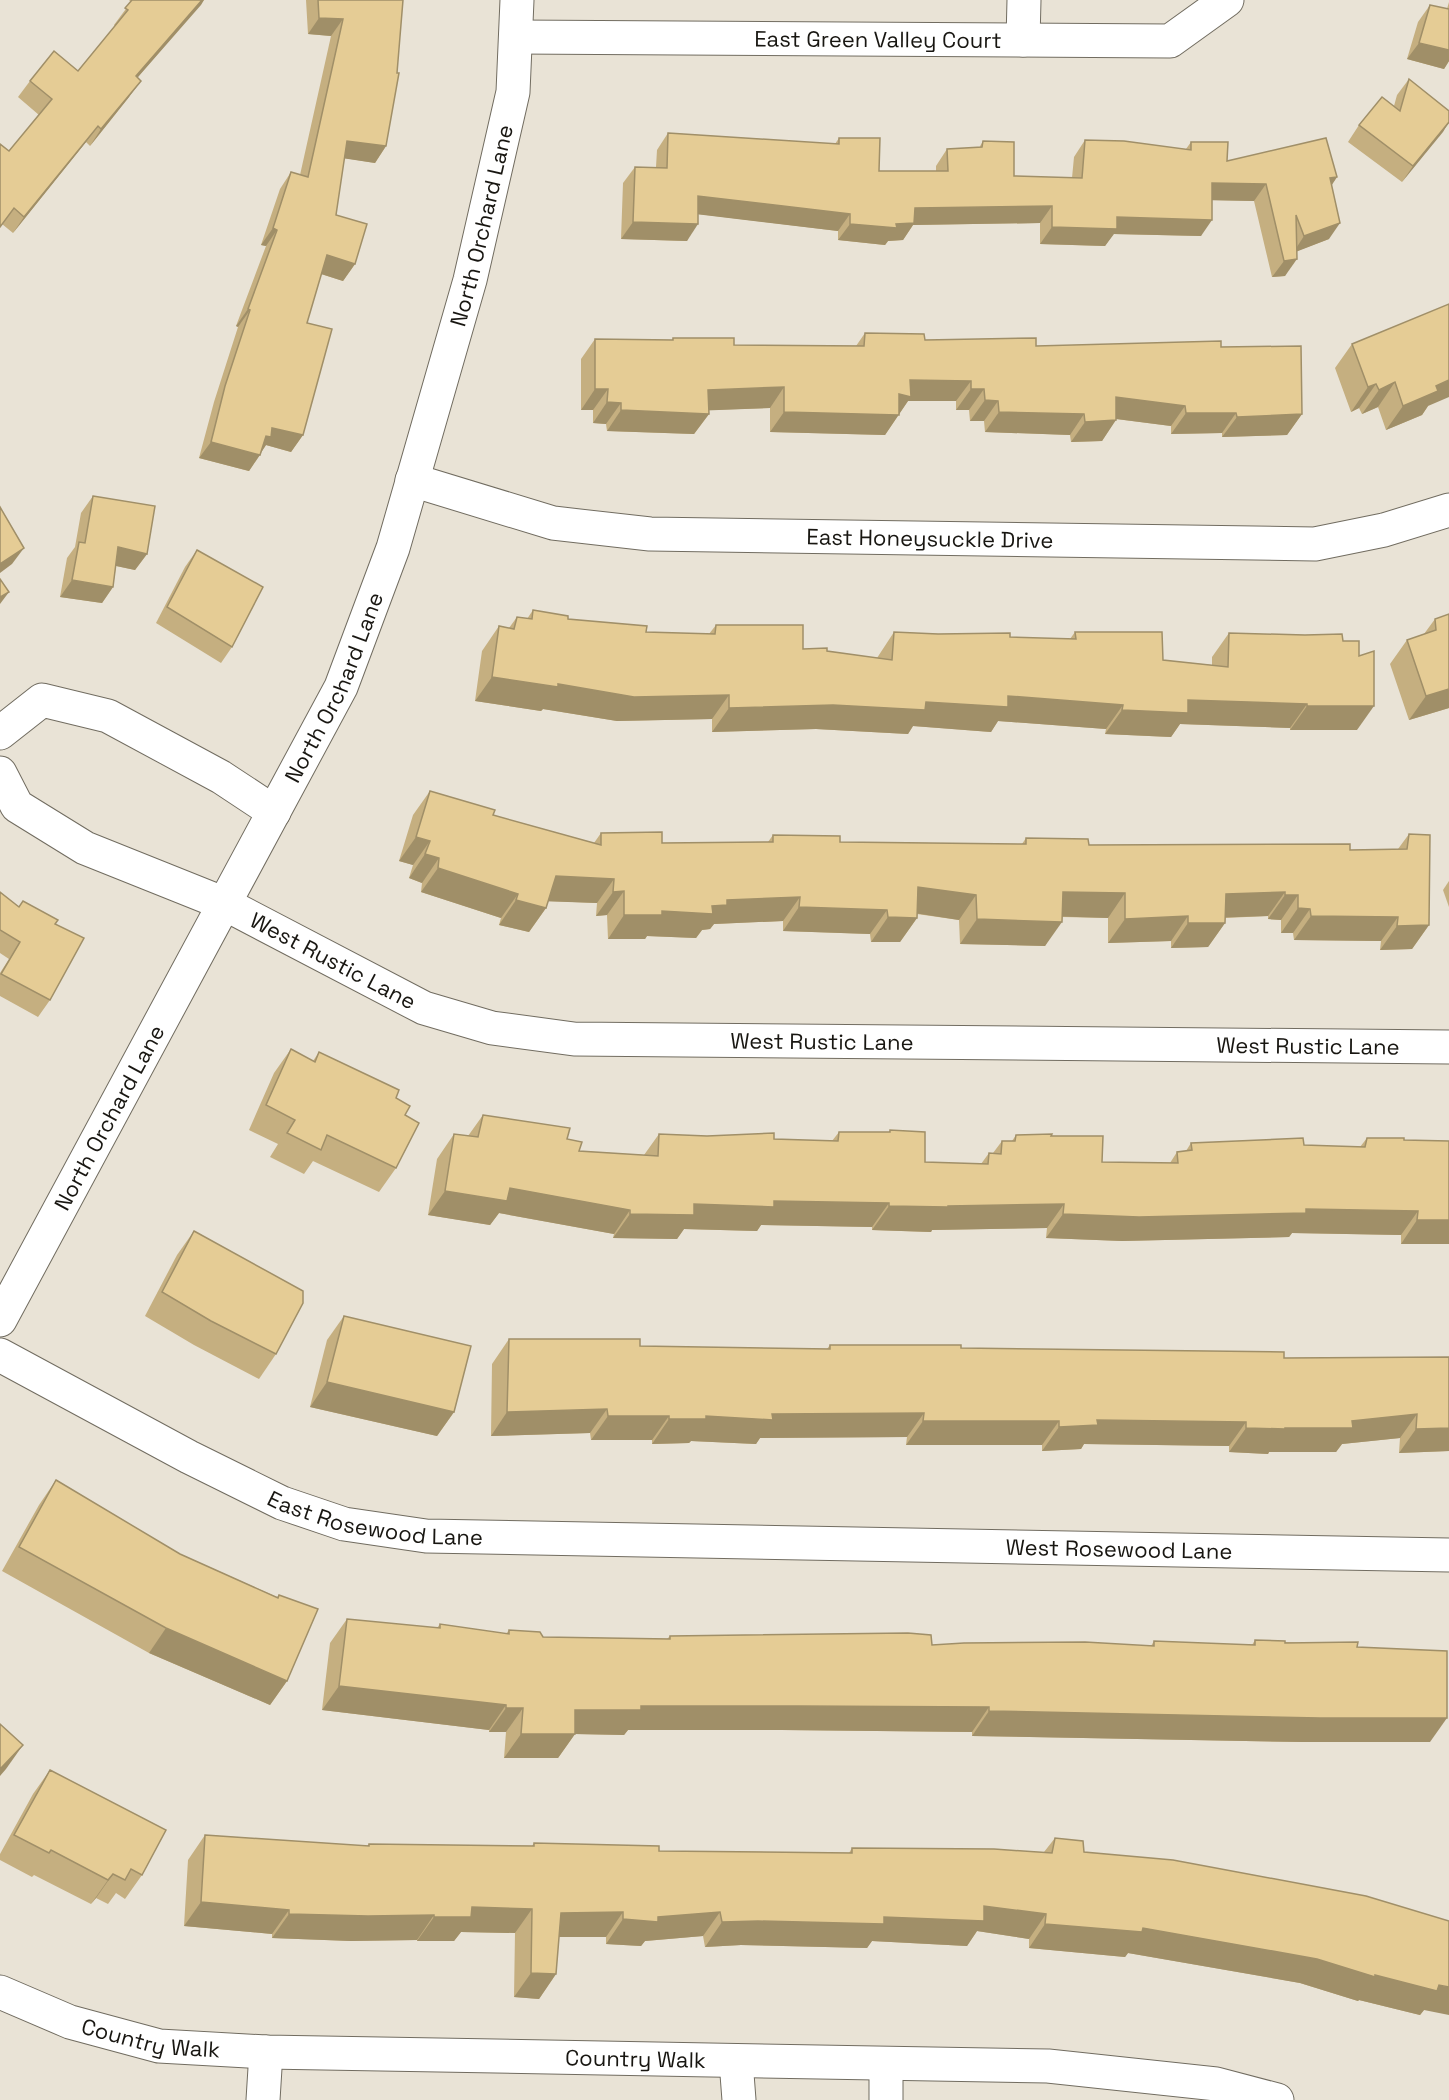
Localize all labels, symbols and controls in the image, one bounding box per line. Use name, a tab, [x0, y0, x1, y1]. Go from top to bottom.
street label: East Green Valley Court	[754, 24, 1002, 54]
street label: North Orchard Lane	[443, 122, 519, 330]
street label: East Honeysuckle Drive	[806, 522, 1054, 554]
street label: North Orchard Lane	[278, 588, 389, 787]
street label: West Rustic Lane	[246, 906, 421, 1015]
street label: North Orchard Lane	[48, 1020, 170, 1215]
street label: West Rustic Lane	[730, 1026, 914, 1056]
street label: West Rustic Lane	[1216, 1031, 1400, 1061]
street label: East Rosewood Lane	[263, 1484, 483, 1551]
street label: West Rosewood Lane	[1005, 1533, 1233, 1565]
street label: Country Walk	[78, 2012, 221, 2063]
street label: Country Walk	[565, 2043, 706, 2074]

